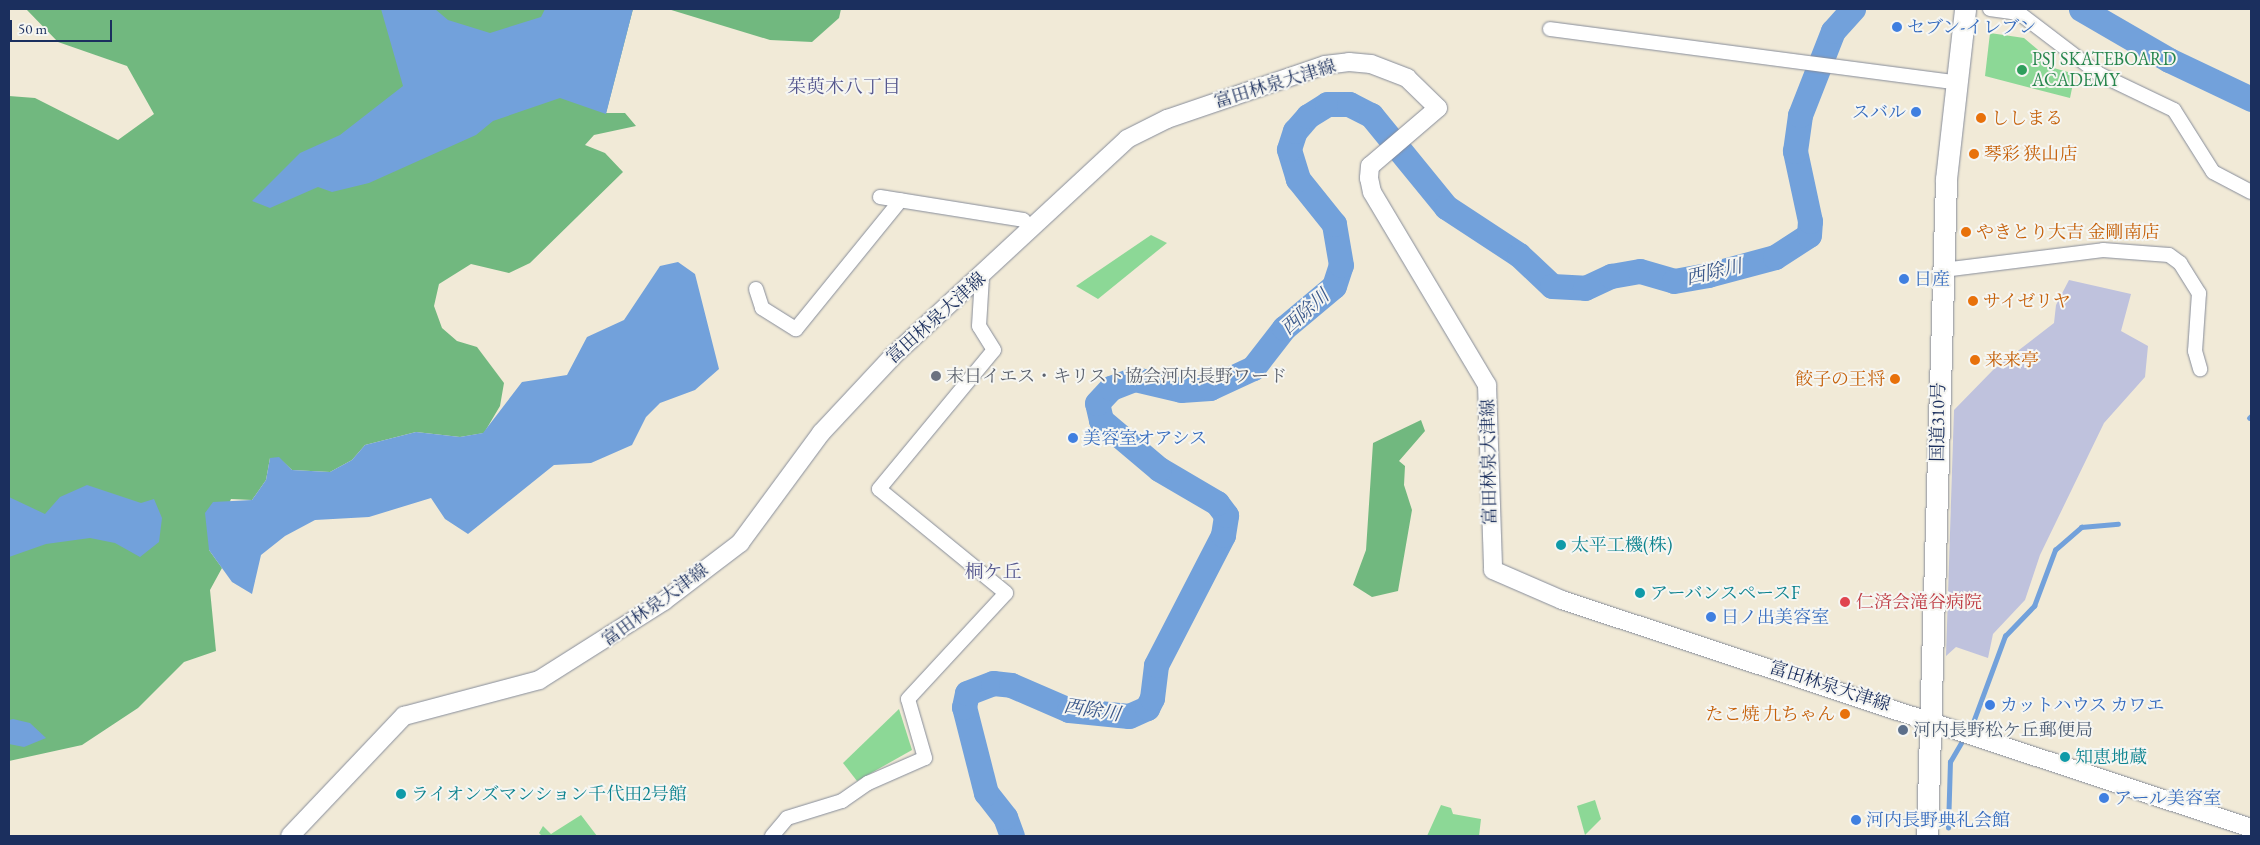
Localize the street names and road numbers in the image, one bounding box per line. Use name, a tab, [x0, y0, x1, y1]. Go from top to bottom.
street label: 富田林泉大津線	[1212, 55, 1338, 113]
street label: 富田林泉大津線	[882, 268, 990, 368]
street label: 国道310号	[1927, 382, 1949, 462]
street label: 富田林泉大津線	[1477, 399, 1501, 525]
street label: 富田林泉大津線	[598, 559, 712, 651]
street label: 富田林泉大津線	[1767, 656, 1893, 716]

